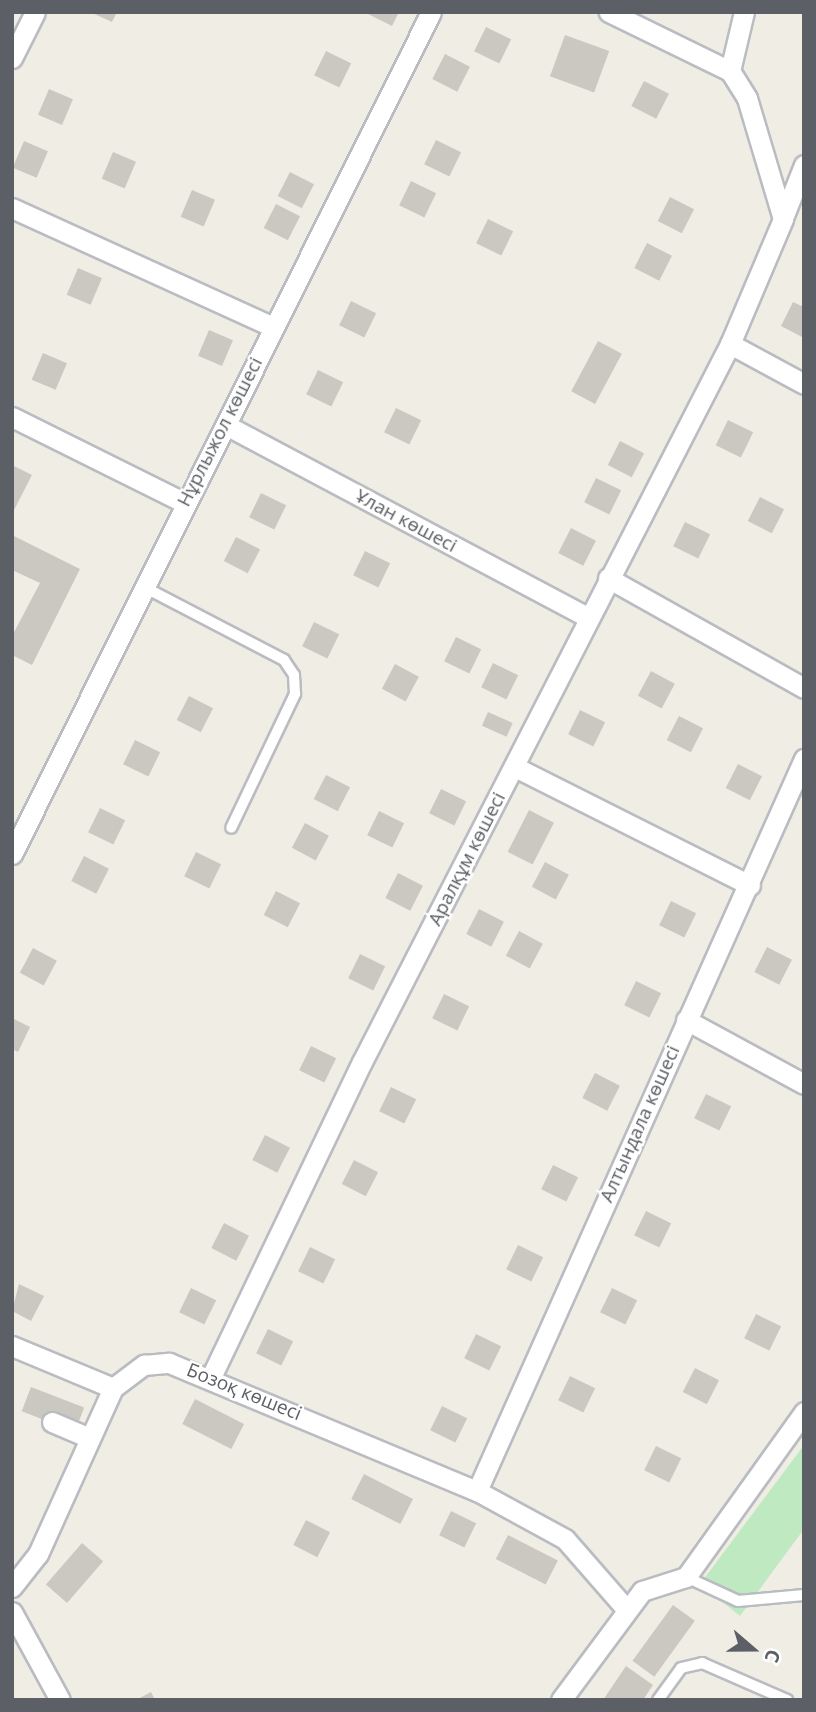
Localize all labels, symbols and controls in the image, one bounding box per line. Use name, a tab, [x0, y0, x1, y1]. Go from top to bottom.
street label: Нұрлыжол көшесі	[173, 354, 267, 510]
street label: Ұлан көшесі	[351, 485, 461, 557]
street label: Аралқұм көшесі	[424, 789, 510, 929]
street label: Алтындала көшесі	[595, 1042, 685, 1206]
street label: Бозоқ көшесі	[183, 1359, 305, 1425]
north arrow	[718, 1614, 788, 1684]
text: С	[758, 1646, 787, 1666]

